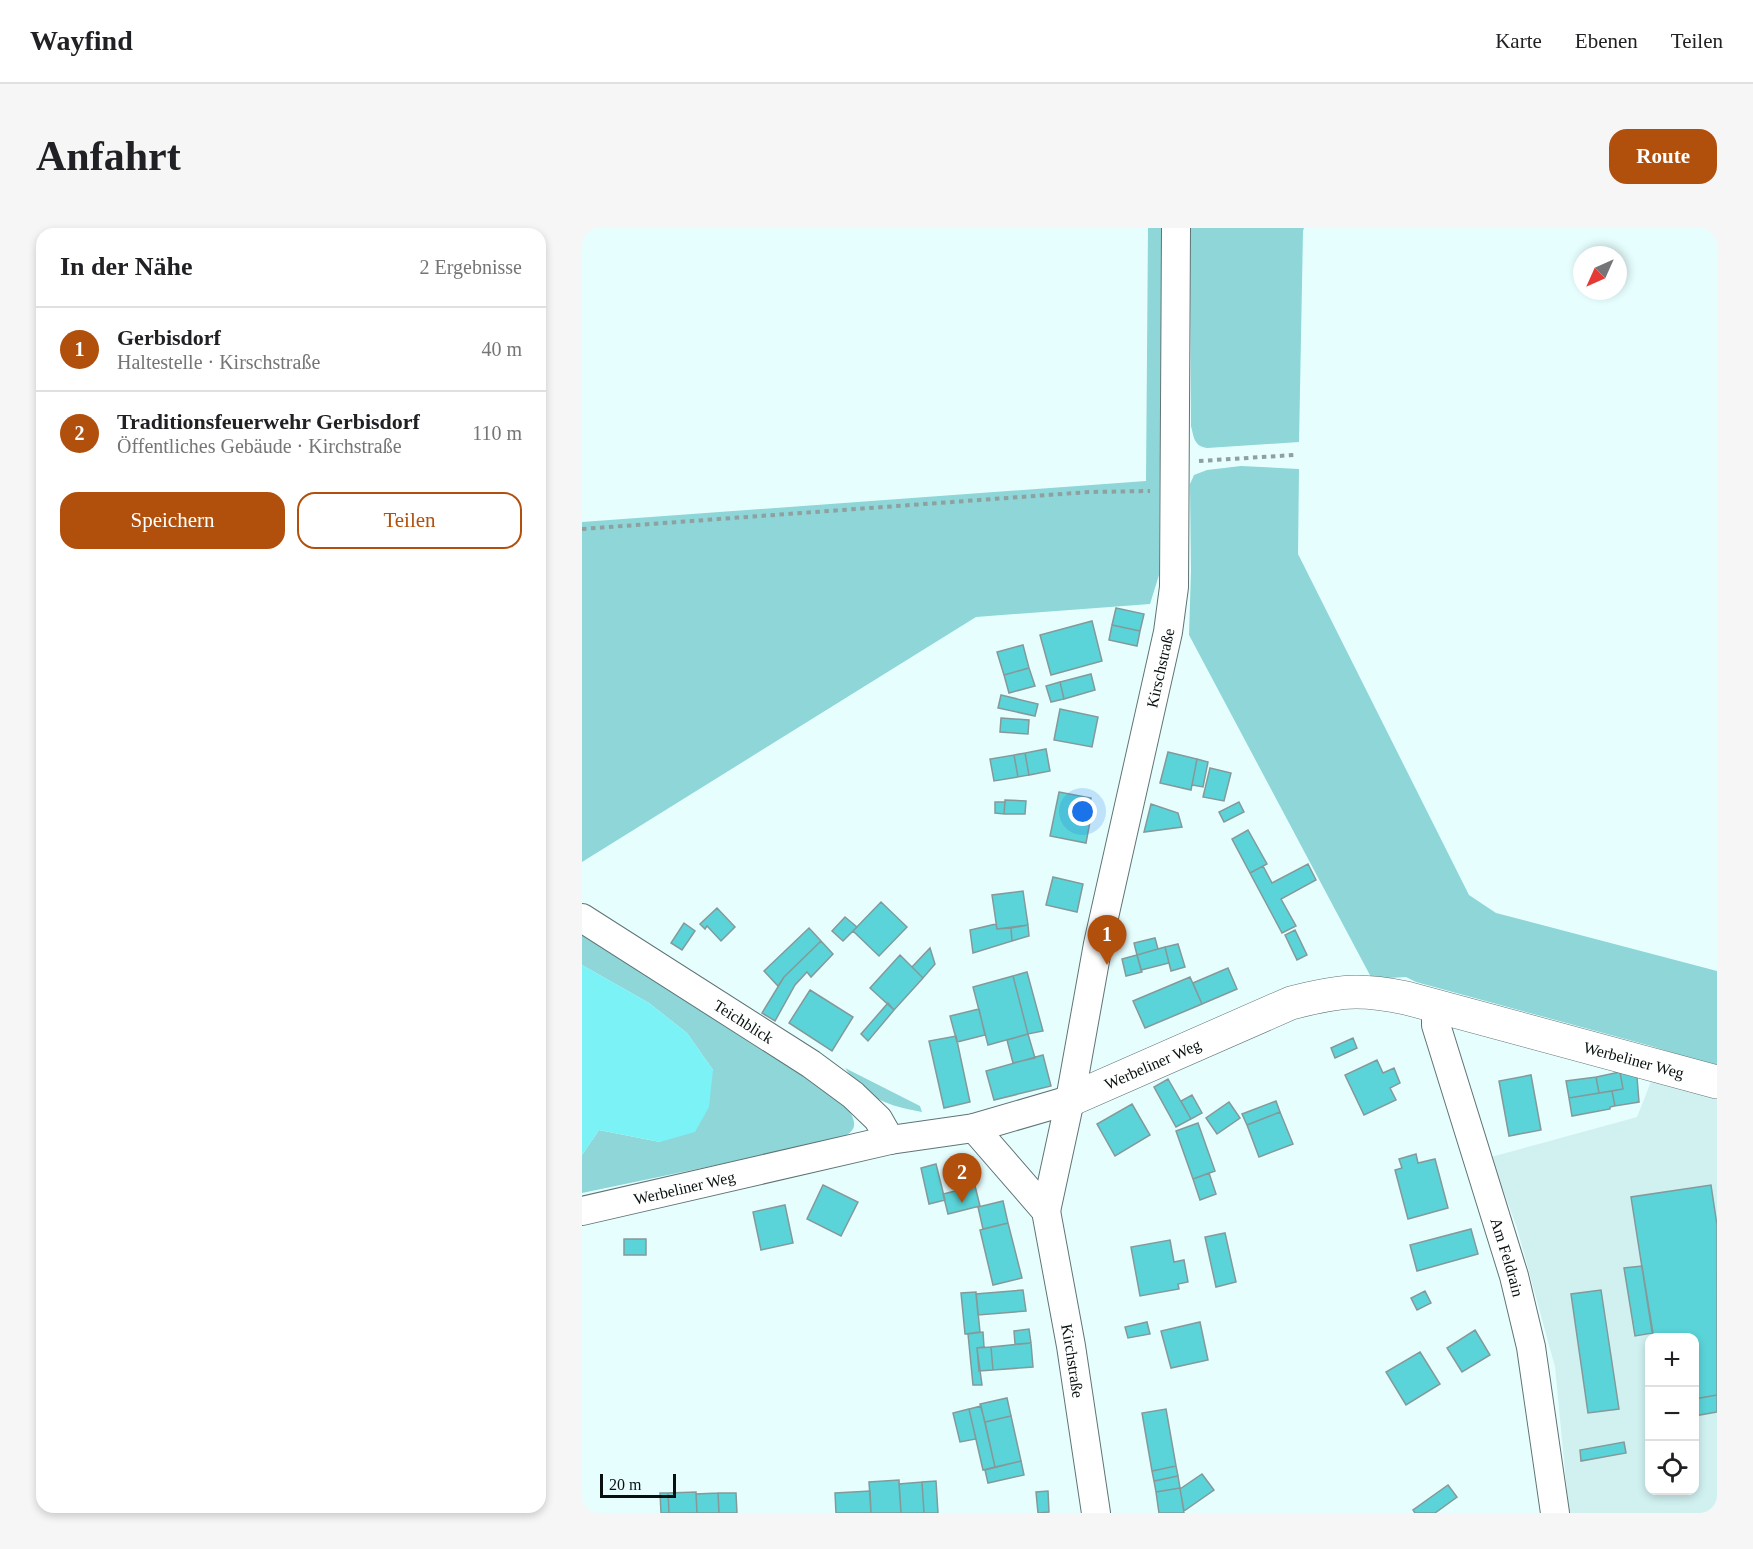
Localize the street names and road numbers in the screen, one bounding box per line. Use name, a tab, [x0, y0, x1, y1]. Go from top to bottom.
street label: Kirschstraße	[1143, 627, 1177, 709]
street label: Teichblick	[711, 996, 777, 1047]
street label: Werbeliner Weg	[1102, 1036, 1204, 1093]
street label: Werbeliner Weg	[1582, 1038, 1686, 1083]
street label: Werbeliner Weg	[632, 1168, 737, 1208]
street label: Am Feldrain	[1487, 1216, 1527, 1298]
street label: Kirchstraße	[1058, 1322, 1087, 1399]

